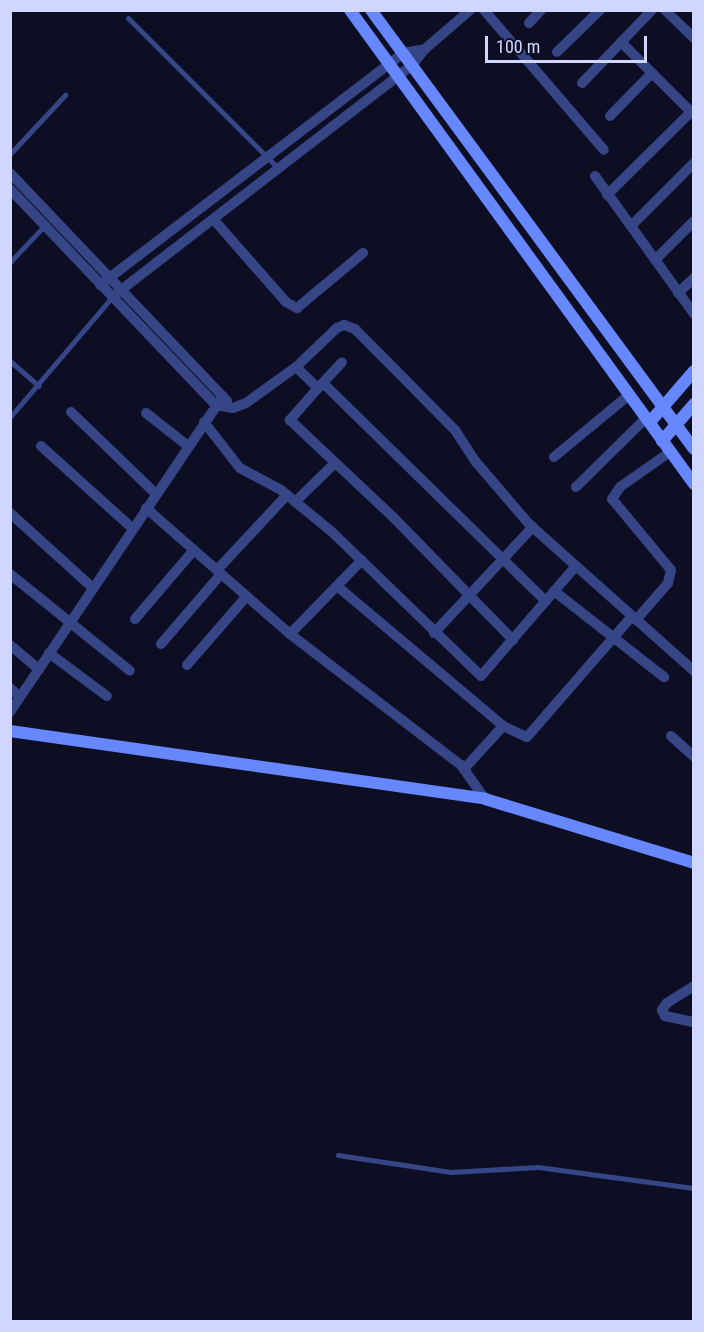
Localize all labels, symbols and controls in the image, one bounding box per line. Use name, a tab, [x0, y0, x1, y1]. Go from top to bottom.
scale bar	[488, 24, 650, 62]
text: 100 m	[496, 36, 540, 57]

